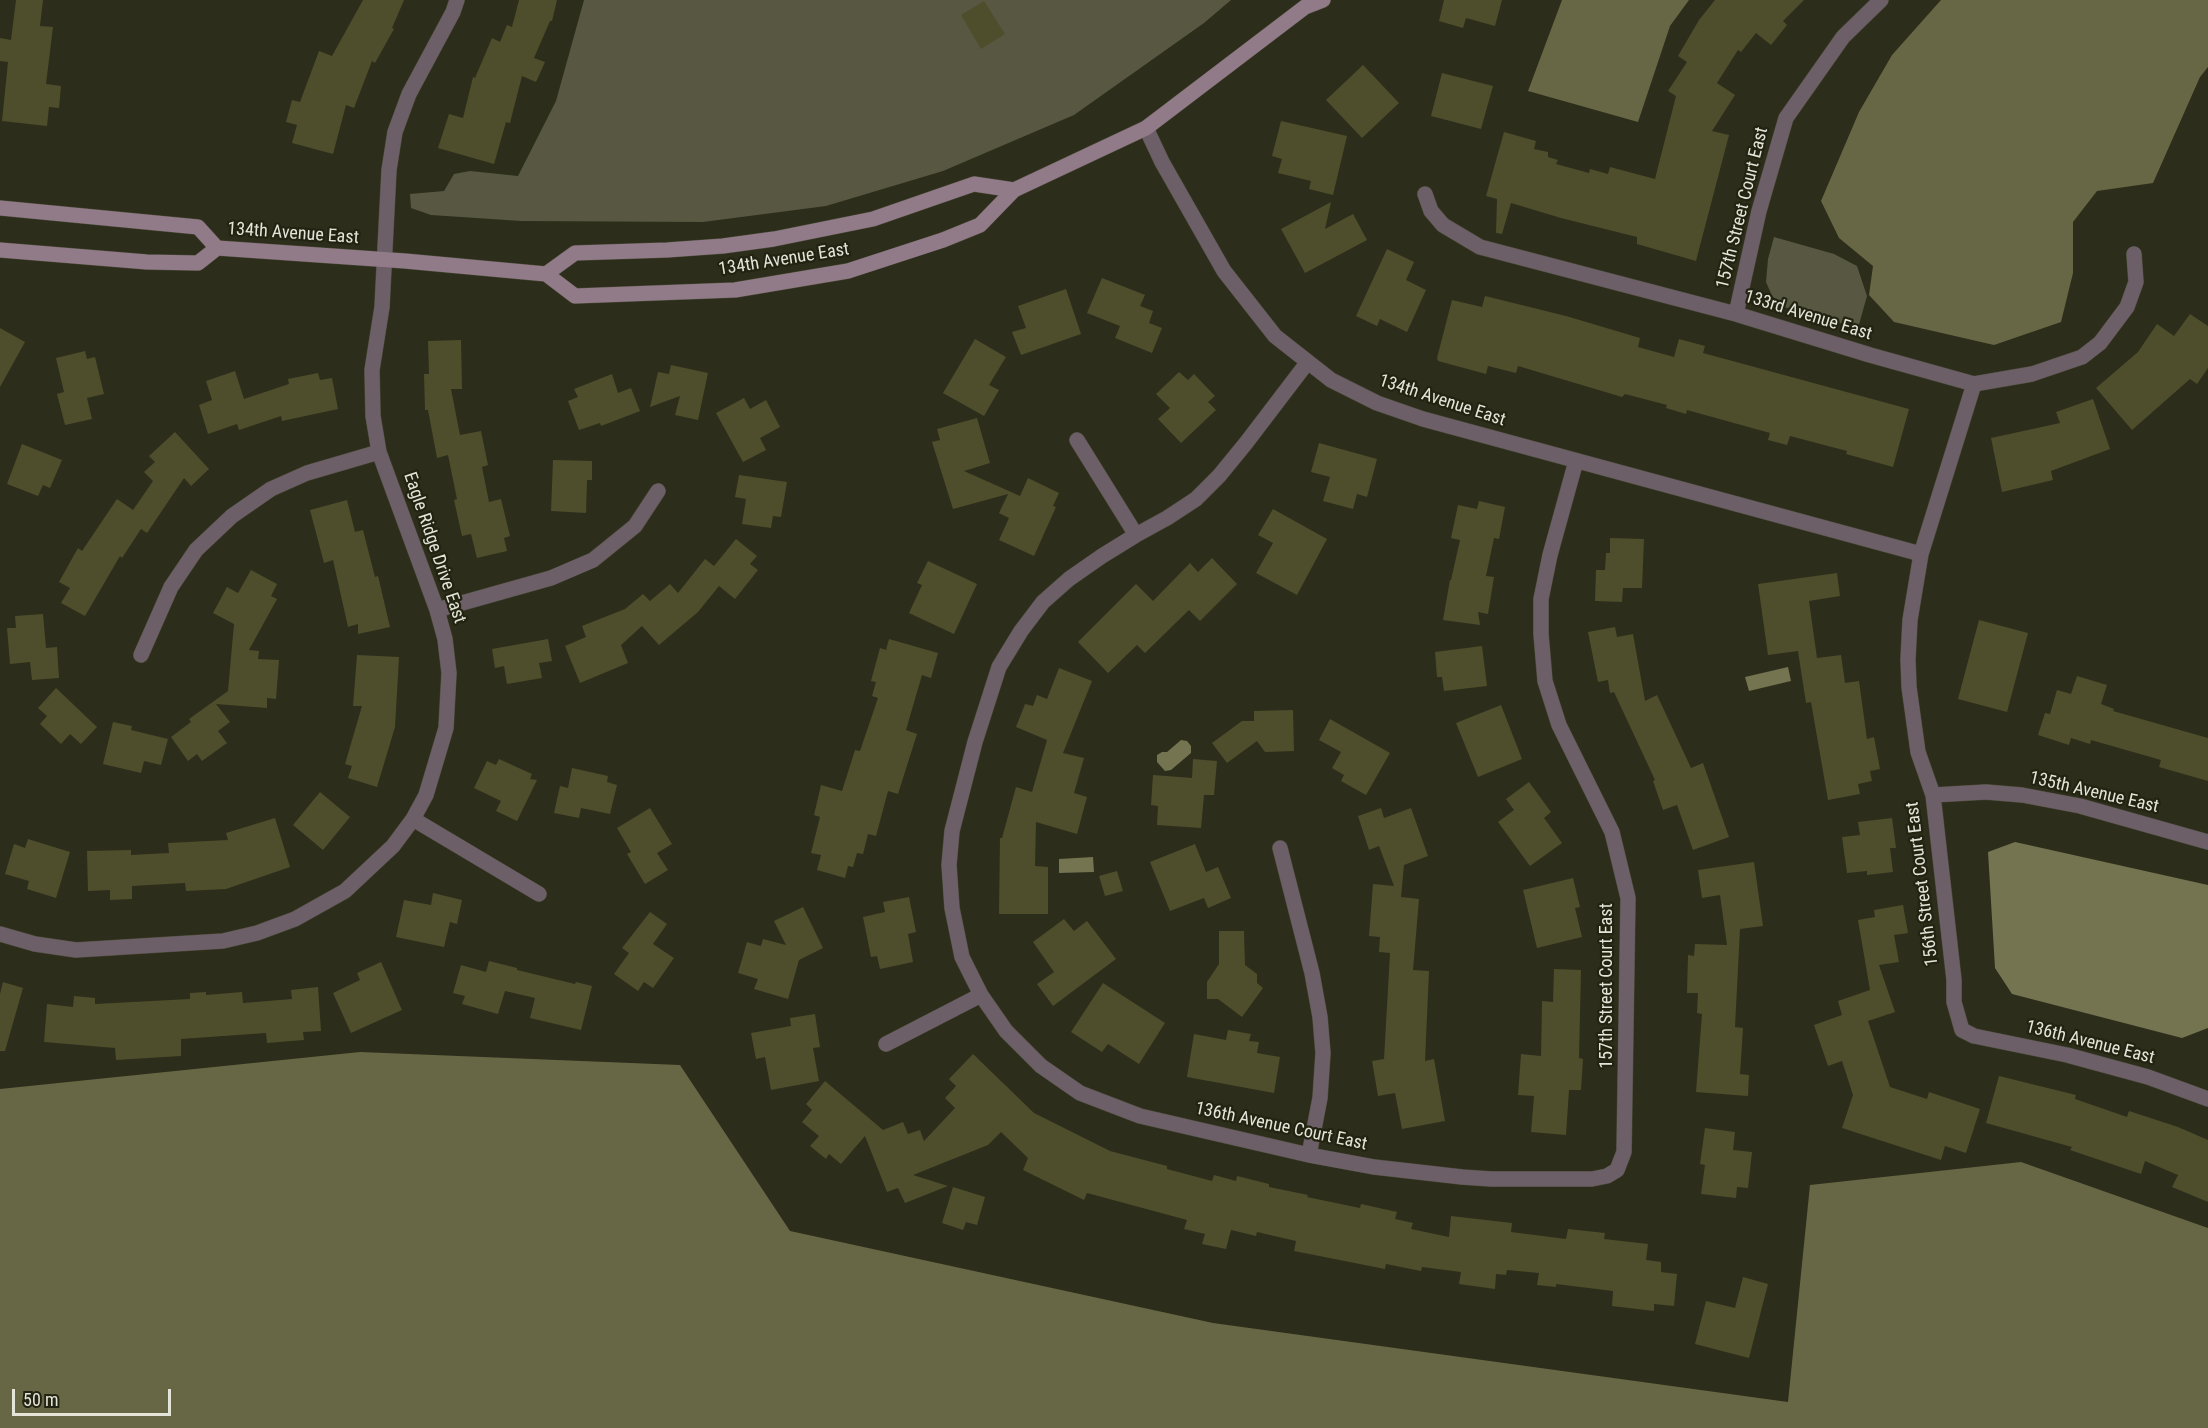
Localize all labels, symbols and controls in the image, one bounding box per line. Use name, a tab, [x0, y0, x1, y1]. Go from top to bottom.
street label: 157th Street Court East	[1712, 125, 1774, 291]
street label: 134th Avenue East	[226, 219, 360, 249]
street label: 134th Avenue East	[717, 239, 851, 281]
street label: 133rd Avenue East	[1742, 286, 1874, 346]
street label: 134th Avenue East	[1376, 370, 1508, 432]
street label: Eagle Ridge Drive East	[398, 470, 470, 626]
street label: 135th Avenue East	[2027, 768, 2161, 818]
street label: 156th Street Court East	[1902, 801, 1944, 967]
street label: 157th Street Court East	[1596, 903, 1618, 1069]
street label: 136th Avenue East	[2023, 1017, 2157, 1069]
street label: 136th Avenue Court East	[1193, 1098, 1369, 1156]
scale bar	[15, 1377, 174, 1415]
text: 50 m	[23, 1389, 58, 1410]

